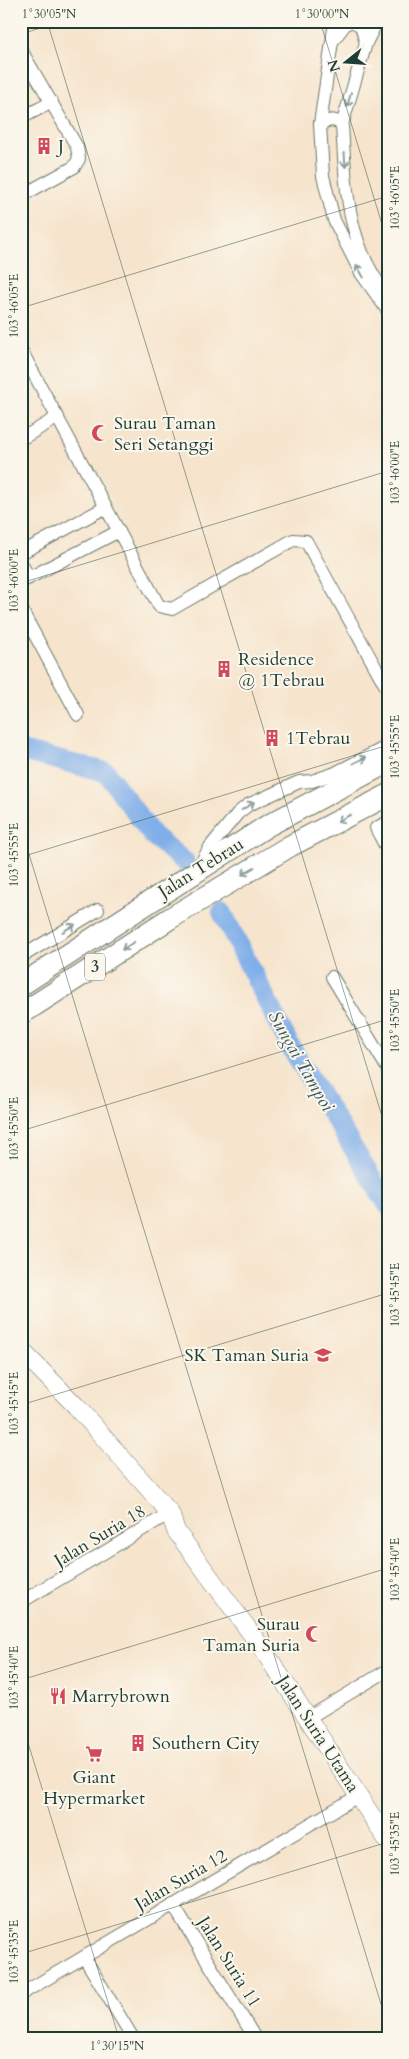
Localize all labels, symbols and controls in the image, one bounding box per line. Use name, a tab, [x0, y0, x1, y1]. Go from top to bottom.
text: 1°30'05"N	[22, 6, 77, 22]
text: 1°30'00"N	[295, 6, 350, 22]
north arrow	[322, 38, 372, 88]
text: N	[323, 57, 345, 74]
one-way arrow	[344, 92, 354, 108]
place label: J	[55, 134, 64, 159]
building icon: J	[34, 136, 54, 156]
one-way arrow	[340, 151, 349, 167]
text: 103°46'05"E	[387, 166, 403, 230]
one-way arrow	[355, 264, 365, 279]
text: 103°46'05"E	[6, 274, 22, 338]
place label: Surau Taman Seri Setanggi	[114, 411, 217, 457]
mosque icon: Surau Taman Seri Setanggi	[90, 423, 110, 443]
text: 103°46'00"E	[387, 441, 403, 505]
text: 103°46'00"E	[6, 549, 22, 613]
place label: Residence @ 1Tebrau	[238, 647, 325, 693]
building icon: Residence @ 1Tebrau	[214, 659, 234, 679]
text: 103°45'55"E	[387, 715, 403, 779]
place label: 1Tebrau	[286, 726, 351, 751]
building icon: 1Tebrau	[262, 728, 282, 748]
one-way arrow	[352, 755, 367, 764]
one-way arrow	[241, 801, 255, 811]
one-way arrow	[337, 813, 352, 823]
text: 103°45'55"E	[6, 823, 22, 887]
street label: Jalan Tebrau	[151, 832, 249, 906]
one-way arrow	[242, 866, 256, 876]
one-way arrow	[61, 923, 75, 933]
one-way arrow	[121, 941, 135, 951]
road number: 3	[85, 954, 105, 980]
text: 103°45'50"E	[387, 989, 403, 1053]
water label: Sungai Tampoi	[262, 1006, 341, 1117]
text: 103°45'50"E	[6, 1097, 22, 1161]
text: 103°45'45"E	[387, 1263, 403, 1327]
place label: SK Taman Suria	[184, 1343, 309, 1368]
school or university icon: SK Taman Suria	[313, 1345, 333, 1365]
text: 103°45'45"E	[6, 1372, 22, 1436]
street label: Jalan Suria 18	[47, 1499, 151, 1575]
text: 103°45'40"E	[387, 1538, 403, 1602]
place label: Surau Taman Suria	[203, 1612, 300, 1658]
mosque icon: Surau Taman Suria	[304, 1624, 324, 1644]
text: 103°45'40"E	[6, 1646, 22, 1710]
street label: Jalan Suria Utama	[269, 1668, 366, 1798]
place label: Marrybrown	[72, 1684, 171, 1709]
restaurant icon: Marrybrown	[48, 1686, 68, 1706]
place label: Southern City	[152, 1731, 261, 1756]
building icon: Southern City	[128, 1733, 148, 1753]
supermarket icon: Giant Hypermarket	[84, 1744, 104, 1764]
place label: Giant Hypermarket	[43, 1765, 145, 1811]
text: 103°45'35"E	[387, 1812, 403, 1876]
street label: Jalan Suria 12	[128, 1843, 232, 1918]
street label: Jalan Suria 11	[190, 1909, 267, 2012]
text: 103°45'35"E	[6, 1920, 22, 1984]
text: 1°30'15"N	[90, 2038, 145, 2054]

